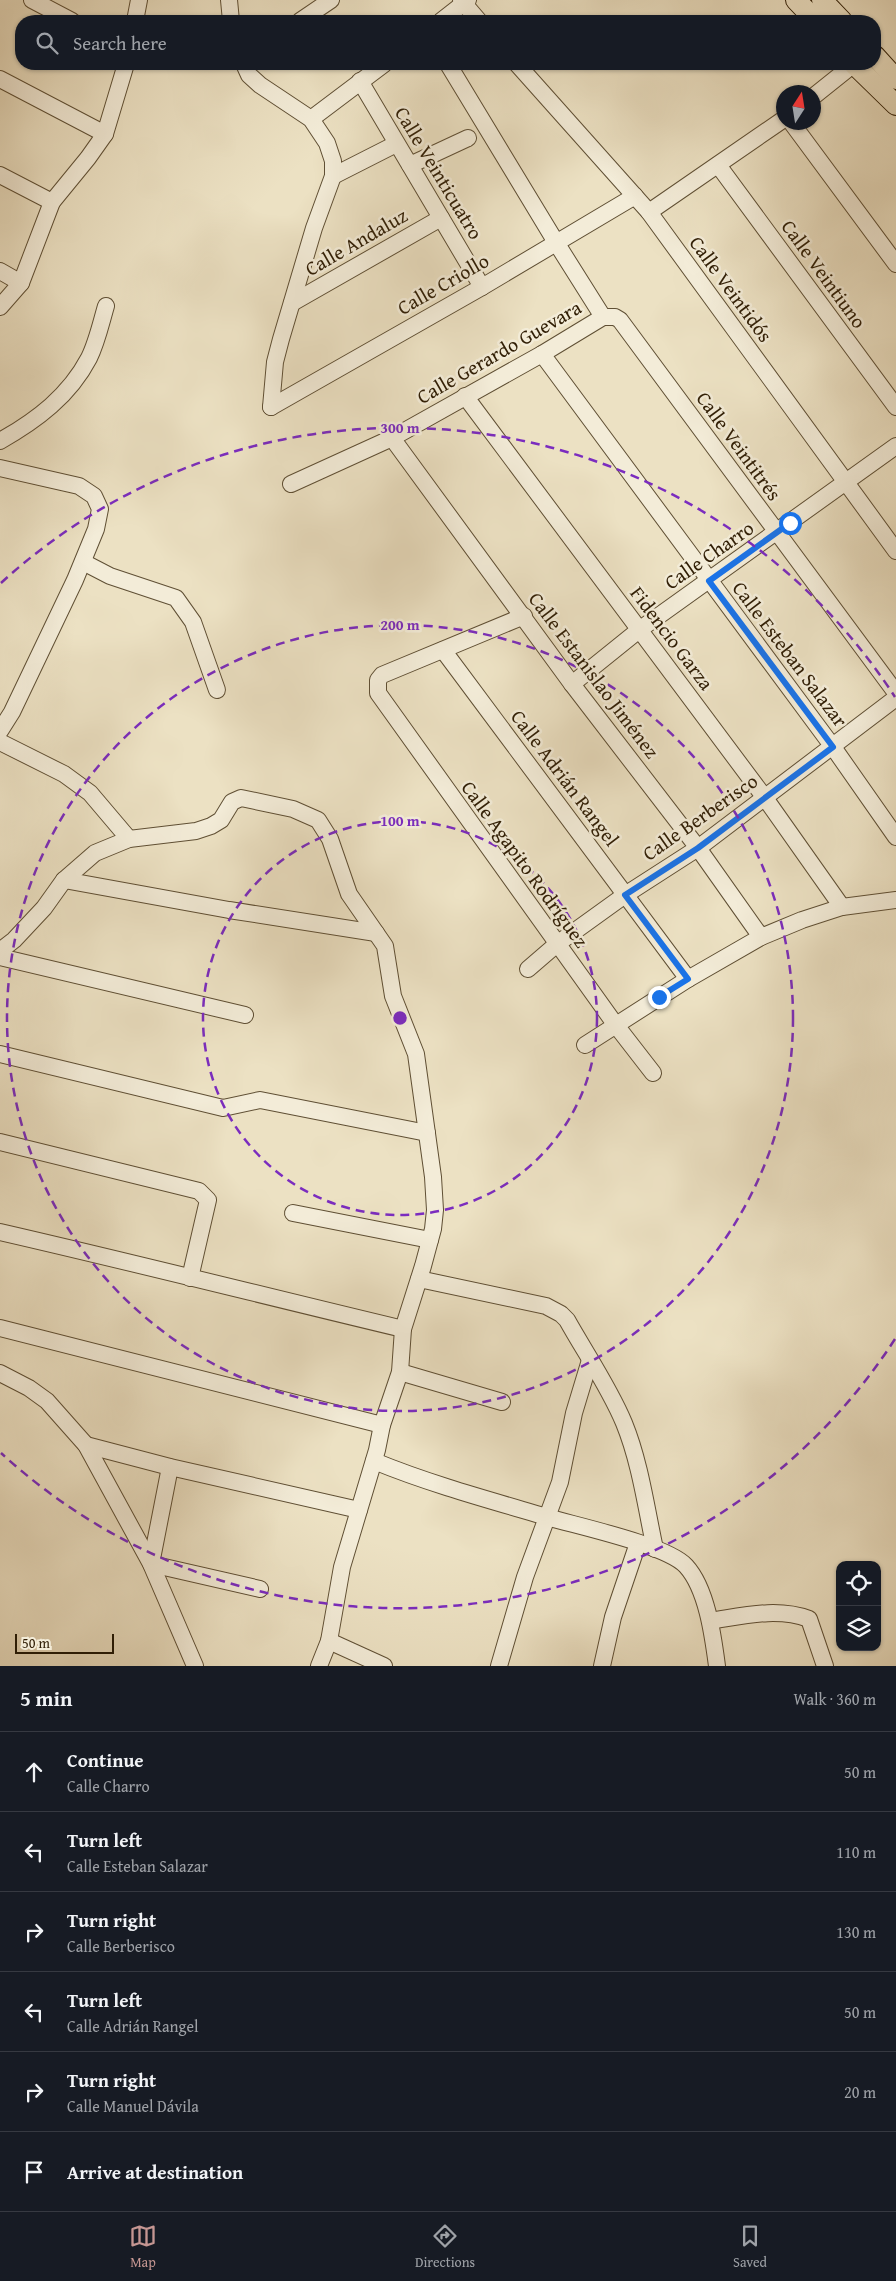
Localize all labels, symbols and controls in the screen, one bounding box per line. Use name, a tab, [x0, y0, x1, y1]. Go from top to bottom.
search box	[15, 15, 881, 70]
icon: search	[33, 29, 61, 57]
text: Search here	[73, 29, 167, 57]
north arrow	[776, 85, 821, 130]
street label: Calle Veinticuatro	[388, 101, 491, 245]
street label: Calle Andaluz	[299, 200, 413, 283]
street label: Calle Veintiuno	[775, 213, 874, 334]
street label: Calle Veintidós	[683, 230, 780, 348]
street label: Calle Criollo	[391, 246, 494, 322]
street label: Calle Gerardo Guevara	[411, 292, 587, 411]
street label: Calle Veintitrés	[690, 385, 789, 506]
text: 300 m	[380, 417, 420, 438]
route start	[779, 512, 802, 535]
street label: Calle Charro	[658, 513, 759, 596]
street label: Calle Esteban Salazar	[726, 575, 855, 733]
street label: Fidencio Garza	[624, 580, 721, 696]
street label: Calle Estanislao Jiménez	[522, 586, 667, 764]
text: 200 m	[380, 614, 420, 635]
street label: Calle Adrián Rangel	[504, 703, 627, 852]
street label: Calle Berberisco	[636, 766, 763, 867]
street label: Calle Agapito Rodríguez	[455, 774, 596, 953]
text: 100 m	[380, 810, 420, 831]
route end	[648, 986, 671, 1009]
centre of rings	[391, 1009, 409, 1027]
map controls	[836, 1561, 881, 1651]
button: locate	[836, 1561, 881, 1606]
button: layers	[836, 1606, 881, 1651]
scale bar	[15, 1631, 114, 1654]
text: 50 m	[22, 1633, 50, 1653]
text: 5 min	[20, 1683, 72, 1714]
text: Walk · 360 m	[793, 1687, 876, 1711]
text: Continue	[67, 1746, 144, 1774]
icon: ahead	[20, 1758, 48, 1786]
text: 50 m	[844, 1760, 876, 1784]
text: Calle Charro	[67, 1774, 150, 1798]
text: Turn left	[67, 1826, 142, 1854]
icon: left	[20, 1838, 48, 1866]
text: 110 m	[836, 1840, 876, 1864]
text: Calle Esteban Salazar	[67, 1854, 208, 1878]
text: Turn right	[67, 1906, 156, 1934]
icon: right	[20, 1918, 48, 1946]
text: 130 m	[836, 1920, 876, 1944]
text: Calle Berberisco	[67, 1934, 175, 1958]
text: Turn left	[67, 1986, 142, 2014]
icon: left	[20, 1998, 48, 2026]
text: 50 m	[844, 2000, 876, 2024]
text: Calle Adrián Rangel	[67, 2014, 198, 2038]
text: Turn right	[67, 2066, 156, 2094]
icon: right	[20, 2078, 48, 2106]
text: 20 m	[844, 2080, 876, 2104]
text: Calle Manuel Dávila	[67, 2094, 199, 2118]
icon: arrive	[20, 2158, 48, 2186]
text: Arrive at destination	[67, 2158, 243, 2186]
tab: Map	[129, 2222, 157, 2272]
tab: Directions	[415, 2222, 475, 2272]
tab: Saved	[733, 2222, 767, 2272]

